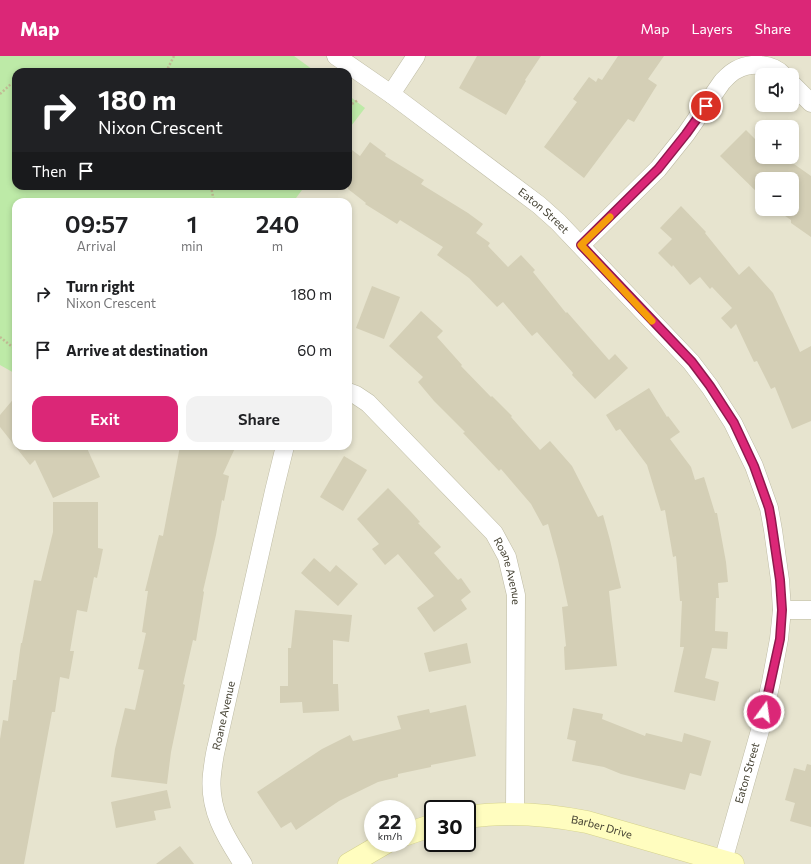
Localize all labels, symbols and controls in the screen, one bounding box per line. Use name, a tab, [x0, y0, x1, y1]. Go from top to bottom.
text: Map	[20, 17, 59, 40]
text: Map	[641, 20, 669, 37]
text: Layers	[691, 20, 733, 37]
text: Share	[755, 20, 791, 37]
map controls	[755, 68, 799, 216]
button: sound	[755, 68, 799, 112]
text: 180 m	[98, 82, 176, 116]
icon: right	[32, 84, 84, 136]
pin	[689, 89, 723, 123]
icon: arrive	[695, 95, 717, 117]
text: Nixon Crescent	[98, 116, 223, 138]
button: +	[755, 120, 799, 164]
icon: arrive	[75, 160, 97, 182]
text: Then	[32, 162, 67, 180]
button: −	[755, 172, 799, 216]
street label: Eaton Street	[516, 185, 572, 236]
text: 09:57	[65, 209, 128, 238]
text: 1	[187, 209, 197, 238]
text: 240	[256, 209, 299, 238]
text: Arrival	[77, 238, 116, 254]
text: min	[181, 238, 203, 254]
text: m	[272, 238, 283, 254]
text: Turn right	[66, 277, 135, 295]
icon: right	[32, 283, 54, 305]
text: 180 m	[291, 285, 332, 303]
text: Nixon Crescent	[66, 295, 156, 311]
icon: arrive	[32, 339, 54, 361]
text: Arrive at destination	[66, 341, 208, 359]
text: 60 m	[297, 341, 332, 359]
button: Exit	[32, 396, 178, 442]
button: Share	[186, 396, 332, 442]
street label: Roane Avenue	[492, 535, 523, 605]
street label: Roane Avenue	[209, 679, 237, 751]
position arrow	[743, 691, 785, 733]
street label: Eaton Street	[732, 740, 762, 805]
speed limit sign: 30	[424, 800, 476, 852]
text: 22	[379, 809, 401, 833]
street label: Barber Drive	[570, 812, 634, 841]
text: km/h	[378, 830, 402, 842]

